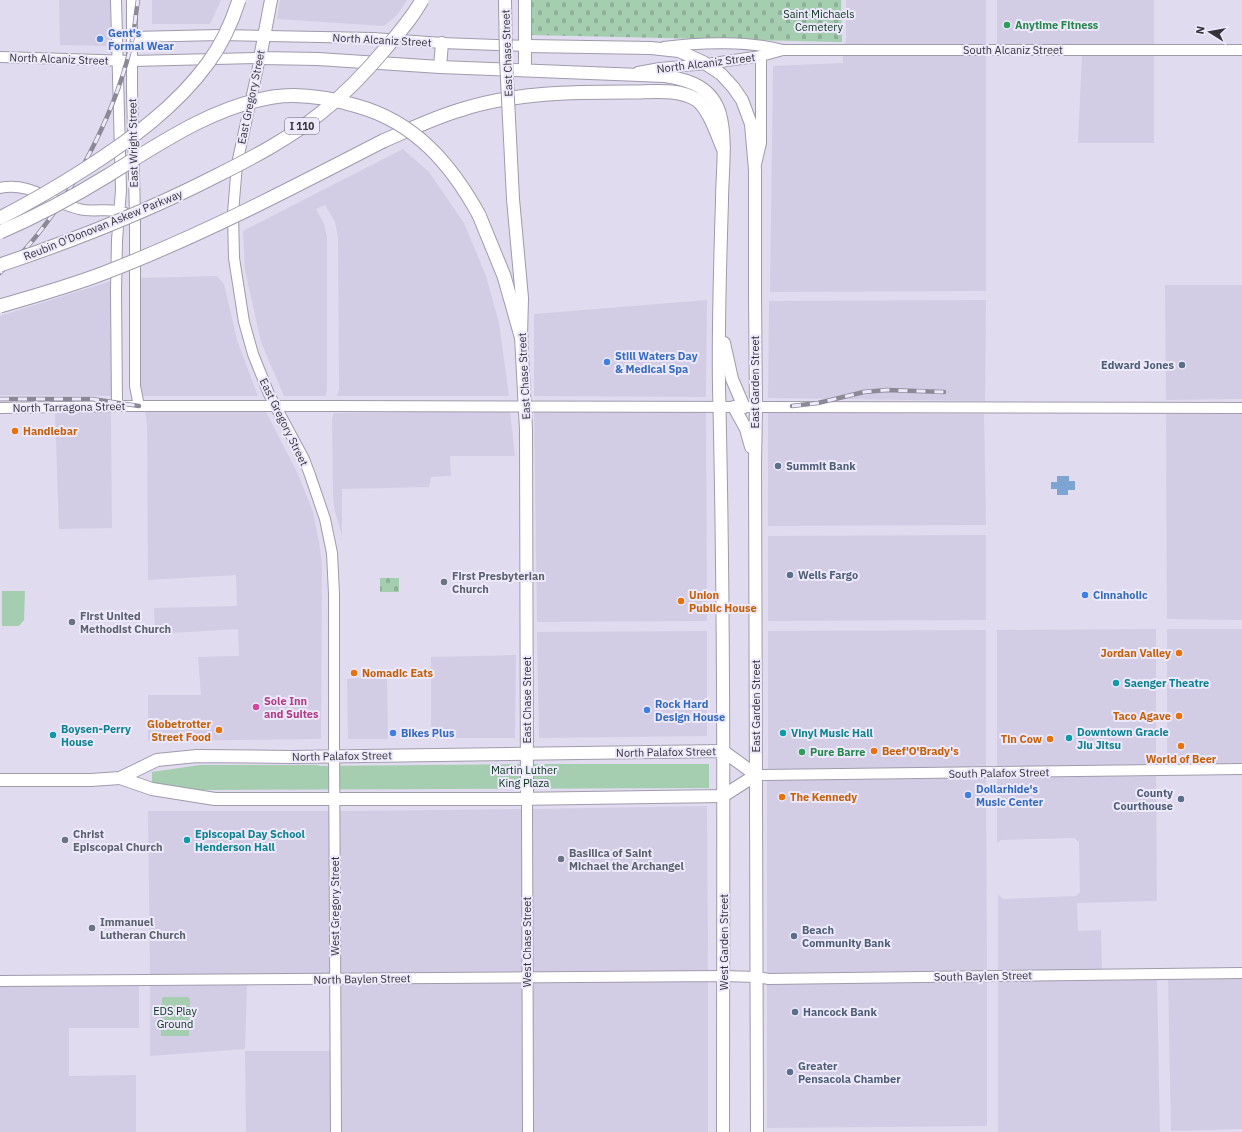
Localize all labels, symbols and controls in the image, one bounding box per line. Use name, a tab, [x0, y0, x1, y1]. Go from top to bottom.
park label: Saint Michaels Cemetery	[783, 7, 855, 34]
street label: East Chase Street	[498, 9, 516, 97]
north arrow	[1190, 12, 1230, 52]
place label: Anytime Fitness	[1015, 18, 1099, 32]
marker: Anytime Fitness	[1002, 20, 1012, 30]
text: N	[1193, 25, 1208, 35]
place label: Gent's Formal Wear	[108, 26, 175, 53]
street label: North Alcaniz Street	[332, 30, 432, 50]
marker: Gent's Formal Wear	[95, 34, 105, 44]
street label: South Alcaniz Street	[963, 43, 1063, 57]
street label: East Gregory Street	[234, 48, 268, 145]
street label: North Alcaniz Street	[9, 50, 109, 68]
street label: North Alcaniz Street	[656, 50, 756, 76]
street label: East Wright Street	[125, 98, 141, 188]
road number: I 110	[285, 118, 319, 134]
street label: Reubin O'Donovan Askew Parkway	[21, 186, 185, 263]
street label: East Chase Street	[515, 332, 533, 420]
street label: East Garden Street	[748, 335, 762, 428]
place label: Still Waters Day & Medical Spa	[615, 349, 698, 376]
marker: Still Waters Day & Medical Spa	[602, 357, 612, 367]
place label: Edward Jones	[1101, 358, 1174, 372]
marker: Edward Jones	[1177, 360, 1187, 370]
street label: East Gregory Street	[257, 376, 311, 468]
street label: North Tarragona Street	[12, 399, 126, 415]
place label: Handlebar	[23, 424, 78, 438]
marker: Handlebar	[10, 426, 20, 436]
place label: Summit Bank	[786, 459, 856, 473]
marker: Summit Bank	[773, 461, 783, 471]
place label: Wells Fargo	[798, 568, 858, 582]
place label: First Presbyterian Church	[452, 569, 545, 596]
marker: Wells Fargo	[785, 570, 795, 580]
marker: First Presbyterian Church	[439, 577, 449, 587]
place label: Union Public House	[689, 588, 757, 615]
place label: Cinnaholic	[1093, 588, 1148, 602]
marker: Cinnaholic	[1080, 590, 1090, 600]
marker: Union Public House	[676, 596, 686, 606]
place label: First United Methodist Church	[80, 609, 171, 636]
marker: First United Methodist Church	[67, 617, 77, 627]
place label: Jordan Valley	[1101, 646, 1171, 660]
marker: Jordan Valley	[1174, 648, 1184, 658]
street label: East Chase Street	[520, 656, 534, 744]
street label: East Garden Street	[749, 659, 763, 752]
place label: Nomadic Eats	[362, 666, 433, 680]
marker: Nomadic Eats	[349, 668, 359, 678]
place label: Saenger Theatre	[1124, 676, 1209, 690]
marker: Saenger Theatre	[1111, 678, 1121, 688]
place label: Sole Inn and Suites	[264, 694, 319, 721]
place label: Rock Hard Design House	[655, 697, 725, 724]
marker: Sole Inn and Suites	[251, 702, 261, 712]
marker: Rock Hard Design House	[642, 705, 652, 715]
place label: Taco Agave	[1113, 709, 1171, 723]
marker: Taco Agave	[1174, 711, 1184, 721]
place label: Globetrotter Street Food	[147, 717, 212, 744]
place label: Boysen-Perry House	[61, 722, 131, 749]
marker: Globetrotter Street Food	[214, 725, 224, 735]
place label: Downtown Gracie Jiu Jitsu	[1077, 725, 1169, 752]
place label: Bikes Plus	[401, 726, 455, 740]
place label: Vinyl Music Hall	[791, 726, 874, 740]
marker: Bikes Plus	[388, 728, 398, 738]
marker: Vinyl Music Hall	[778, 728, 788, 738]
marker: Boysen-Perry House	[48, 730, 58, 740]
place label: Tin Cow	[1001, 732, 1043, 746]
marker: Downtown Gracie Jiu Jitsu	[1064, 733, 1074, 743]
marker: Tin Cow	[1045, 734, 1055, 744]
marker: World of Beer	[1176, 741, 1186, 751]
street label: North Palafox Street	[616, 744, 716, 760]
place label: Beef'O'Brady's	[882, 744, 959, 758]
place label: Pure Barre	[810, 745, 866, 759]
marker: Beef'O'Brady's	[869, 746, 879, 756]
marker: Pure Barre	[797, 747, 807, 757]
street label: North Palafox Street	[292, 748, 392, 764]
place label: World of Beer	[1146, 752, 1217, 766]
park label: Martin Luther King Plaza	[491, 763, 557, 790]
street label: South Palafox Street	[949, 765, 1050, 781]
place label: Dollarhide's Music Center	[976, 782, 1044, 809]
place label: County Courthouse	[1113, 786, 1173, 813]
place label: The Kennedy	[790, 790, 857, 804]
marker: Dollarhide's Music Center	[963, 790, 973, 800]
marker: The Kennedy	[777, 792, 787, 802]
marker: County Courthouse	[1176, 794, 1186, 804]
place label: Christ Episcopal Church	[73, 827, 163, 854]
place label: Episcopal Day School Henderson Hall	[195, 827, 306, 854]
marker: Christ Episcopal Church	[60, 835, 70, 845]
marker: Episcopal Day School Henderson Hall	[182, 835, 192, 845]
place label: Basilica of Saint Michael the Archangel	[569, 846, 684, 873]
marker: Basilica of Saint Michael the Archangel	[556, 854, 566, 864]
street label: West Gregory Street	[328, 856, 342, 956]
street label: West Garden Street	[717, 894, 731, 990]
street label: West Chase Street	[520, 897, 534, 987]
place label: Immanuel Lutheran Church	[100, 915, 186, 942]
marker: Immanuel Lutheran Church	[87, 923, 97, 933]
place label: Beach Community Bank	[802, 923, 891, 950]
marker: Beach Community Bank	[789, 931, 799, 941]
street label: South Baylen Street	[934, 968, 1032, 984]
street label: North Baylen Street	[313, 971, 411, 987]
park label: EDS Play Ground	[153, 1004, 197, 1031]
place label: Hancock Bank	[803, 1005, 877, 1019]
marker: Hancock Bank	[790, 1007, 800, 1017]
place label: Greater Pensacola Chamber	[798, 1059, 901, 1086]
marker: Greater Pensacola Chamber	[785, 1067, 795, 1077]

